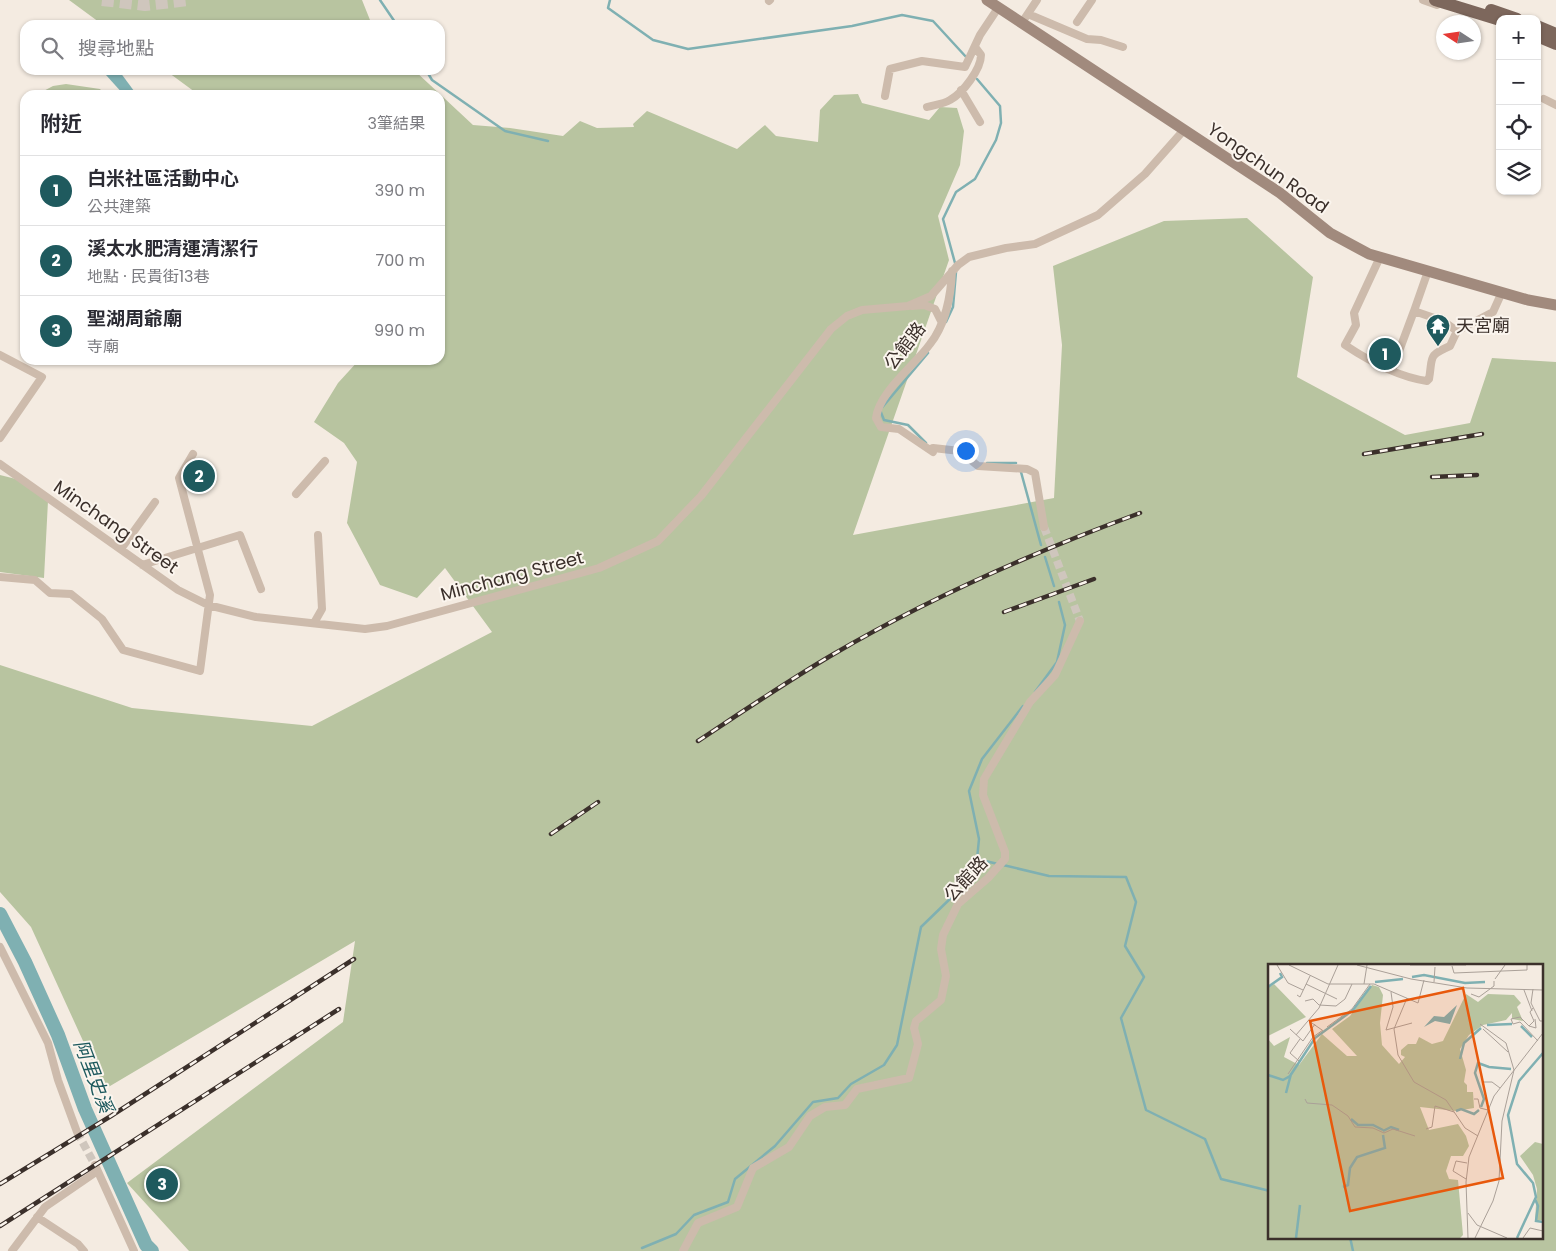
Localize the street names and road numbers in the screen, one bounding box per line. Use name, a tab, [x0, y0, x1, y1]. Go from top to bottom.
street label: Yongchun Road	[1203, 116, 1334, 219]
street label: 公館路	[878, 317, 931, 375]
street label: Minchang Street	[49, 474, 184, 579]
street label: Minchang Street	[438, 544, 586, 607]
street label: 公館路	[938, 850, 993, 907]

